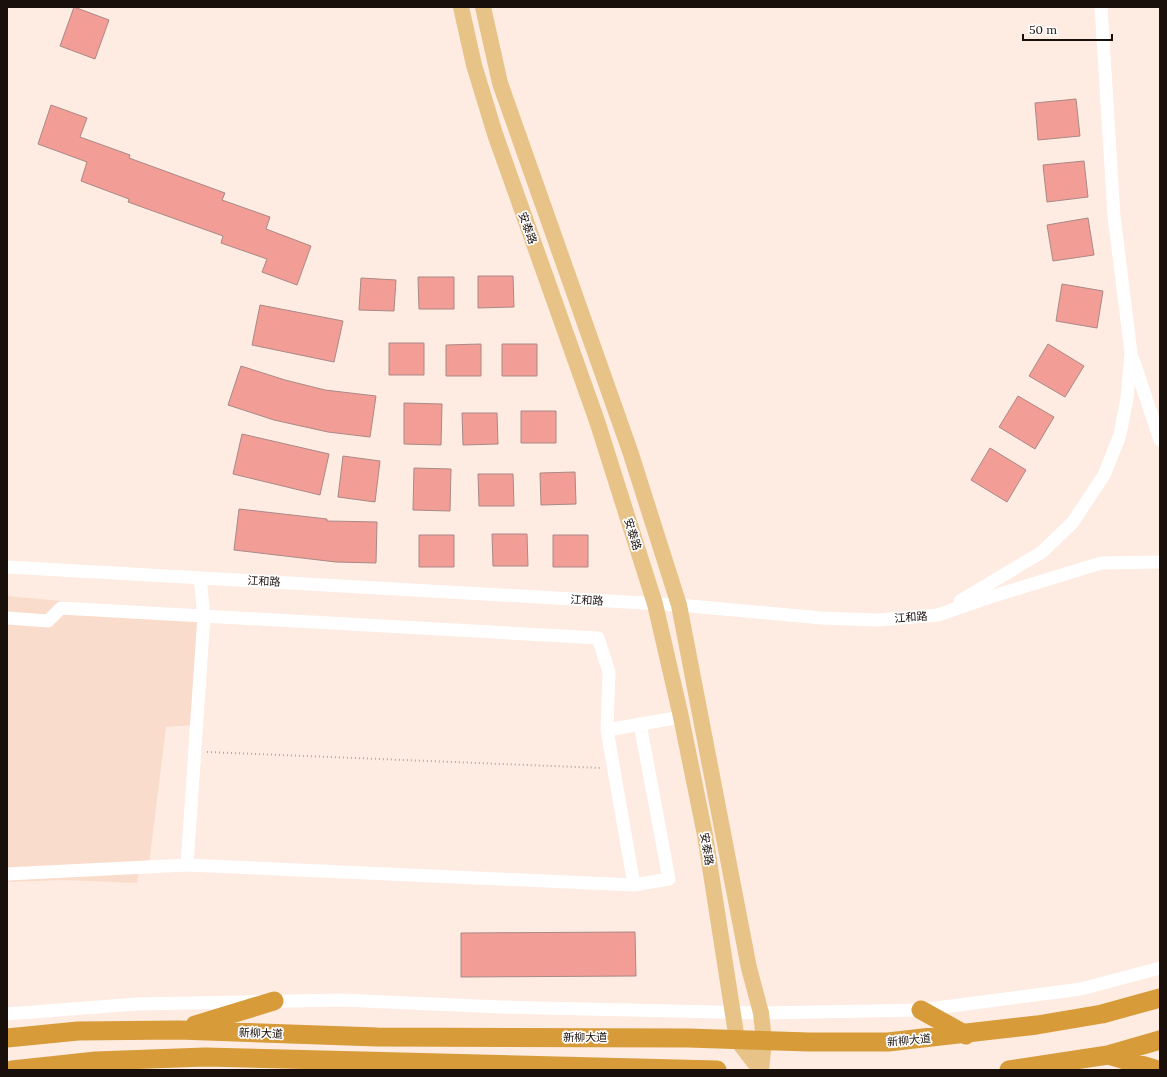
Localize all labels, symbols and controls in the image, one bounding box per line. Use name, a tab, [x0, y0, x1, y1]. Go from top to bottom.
scale bar	[1023, 16, 1112, 42]
text: 50 m	[1029, 22, 1057, 37]
street label: 安泰路	[516, 210, 540, 246]
street label: 安泰路	[621, 516, 645, 552]
street label: 江和路	[247, 573, 281, 589]
street label: 江和路	[570, 592, 604, 608]
street label: 江和路	[894, 609, 928, 625]
street label: 安泰路	[698, 832, 716, 866]
street label: 新柳大道	[239, 1025, 283, 1041]
street label: 新柳大道	[563, 1030, 607, 1044]
street label: 新柳大道	[886, 1031, 932, 1049]

